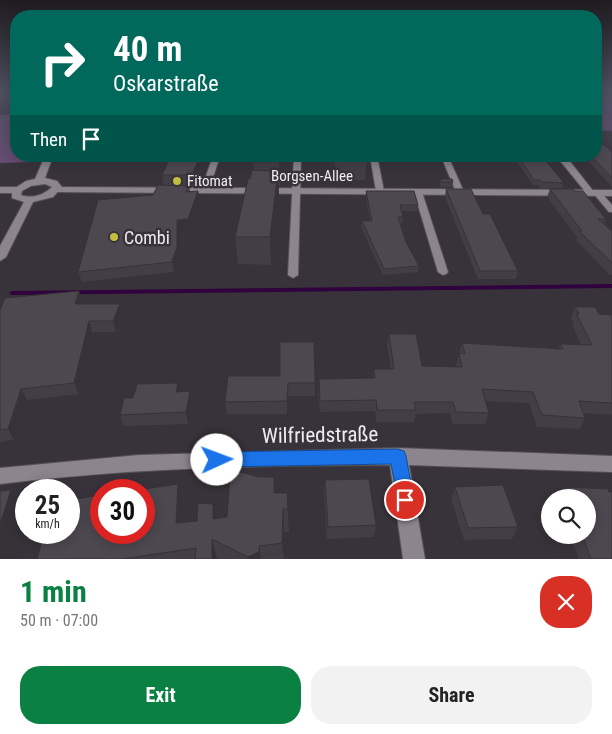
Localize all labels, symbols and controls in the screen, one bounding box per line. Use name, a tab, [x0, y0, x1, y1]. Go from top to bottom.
text: 40 m	[113, 29, 182, 70]
icon: right	[30, 30, 95, 95]
text: Oskarstraße	[113, 71, 219, 96]
icon: arrive	[77, 125, 105, 153]
text: Then	[30, 128, 67, 151]
street label: Borgsen-Allee	[271, 167, 353, 185]
place label: Fitomat	[187, 172, 232, 190]
marker: Fitomat	[171, 175, 183, 187]
place label: Combi	[124, 227, 170, 248]
marker: Combi	[108, 231, 120, 243]
street label: Wilfriedstraße	[262, 422, 379, 448]
position arrow	[190, 433, 242, 485]
speed limit sign: 30	[90, 479, 155, 544]
pin	[384, 479, 426, 521]
icon: arrive	[391, 486, 419, 514]
map controls	[541, 489, 596, 544]
button: search	[541, 489, 596, 544]
text: 25	[35, 491, 60, 520]
text: km/h	[35, 517, 60, 531]
text: 1 min	[20, 574, 87, 609]
button: close	[540, 576, 592, 628]
text: 50 m · 07:00	[20, 611, 98, 630]
button: Exit	[20, 666, 301, 724]
button: Share	[311, 666, 592, 724]

